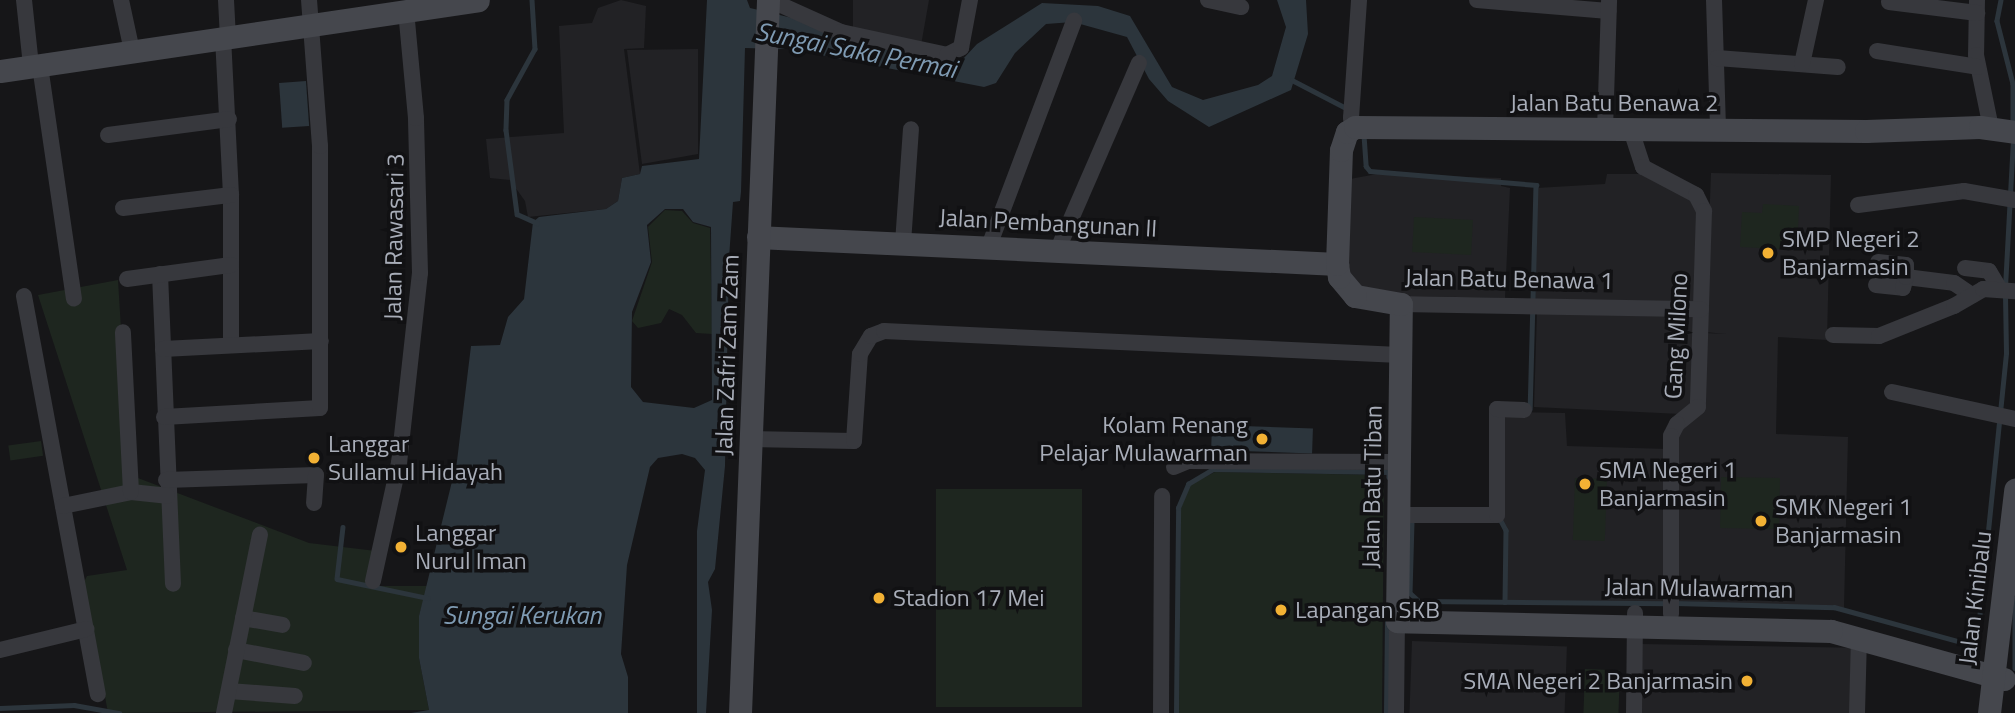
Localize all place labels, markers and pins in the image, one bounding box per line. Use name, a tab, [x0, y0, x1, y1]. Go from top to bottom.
place label: SMP Negeri 2 Banjarmasin	[1782, 225, 1920, 281]
marker: SMP Negeri 2 Banjarmasin	[1760, 245, 1776, 261]
place label: Kolam Renang Pelajar Mulawarman	[1039, 411, 1248, 467]
place label: Langgar Sullamul Hidayah	[328, 430, 503, 486]
marker: Kolam Renang Pelajar Mulawarman	[1254, 431, 1270, 447]
marker: Langgar Sullamul Hidayah	[306, 450, 322, 466]
place label: SMA Negeri 1 Banjarmasin	[1599, 456, 1737, 512]
marker: SMA Negeri 1 Banjarmasin	[1577, 476, 1593, 492]
place label: SMK Negeri 1 Banjarmasin	[1775, 493, 1912, 549]
marker: SMK Negeri 1 Banjarmasin	[1753, 513, 1769, 529]
place label: Langgar Nurul Iman	[415, 519, 527, 575]
marker: Langgar Nurul Iman	[393, 539, 409, 555]
place label: Stadion 17 Mei	[893, 584, 1045, 612]
marker: Stadion 17 Mei	[871, 590, 887, 606]
place label: Lapangan SKB	[1295, 596, 1440, 624]
marker: Lapangan SKB	[1273, 602, 1289, 618]
place label: SMA Negeri 2 Banjarmasin	[1463, 667, 1733, 695]
marker: SMA Negeri 2 Banjarmasin	[1739, 673, 1755, 689]

